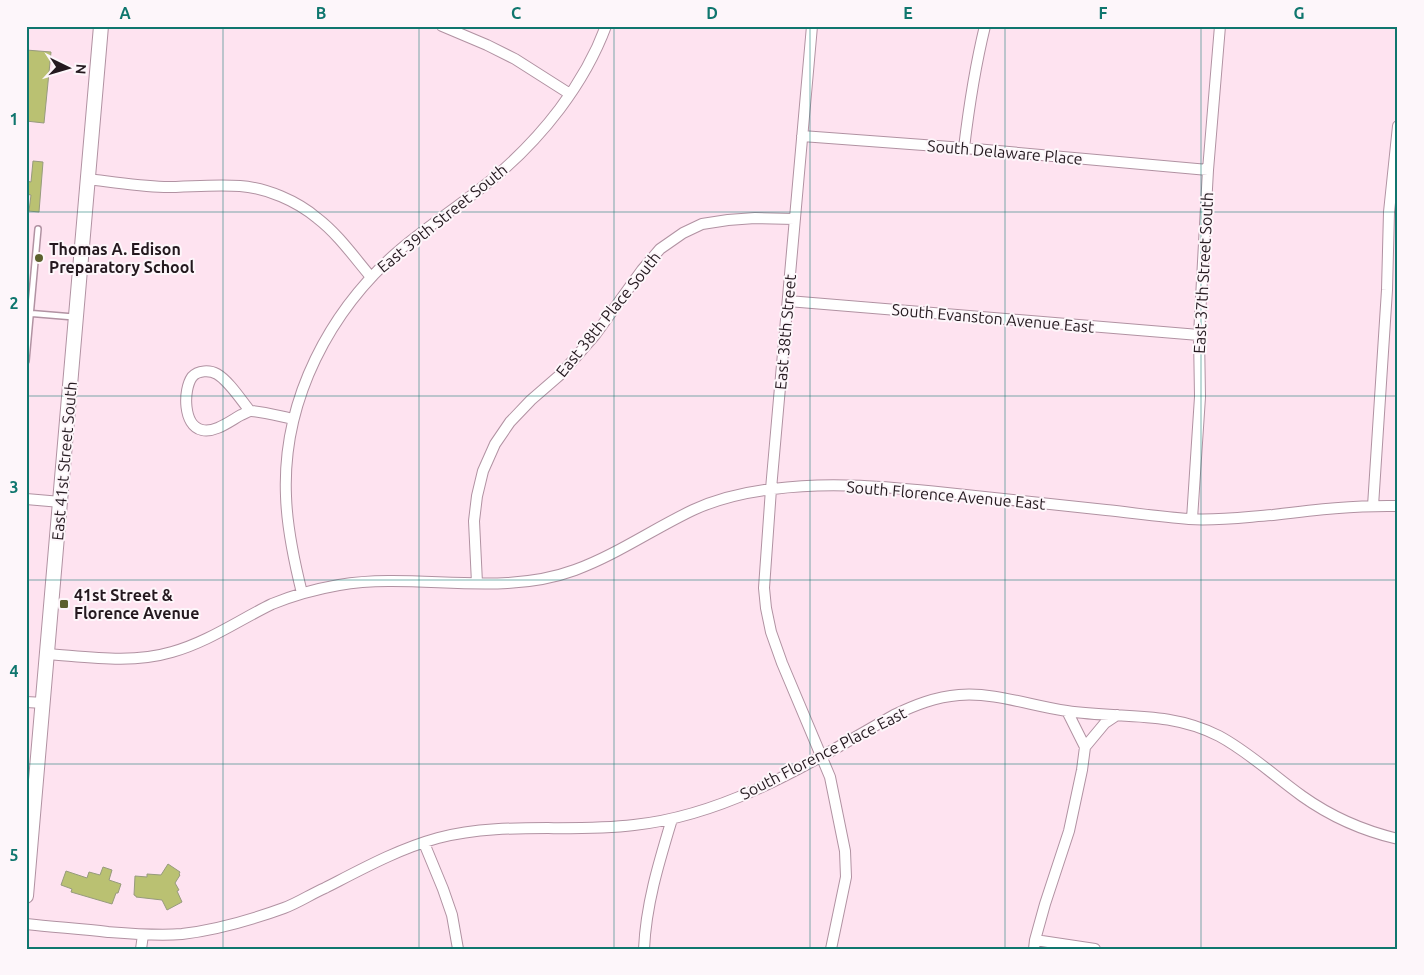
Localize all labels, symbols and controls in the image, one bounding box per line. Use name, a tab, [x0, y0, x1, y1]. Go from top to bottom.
text: A	[119, 4, 131, 22]
text: B	[316, 4, 326, 22]
text: C	[511, 4, 521, 22]
text: D	[706, 4, 718, 22]
text: E	[903, 4, 913, 22]
text: F	[1099, 4, 1108, 22]
text: G	[1293, 4, 1305, 22]
north arrow	[42, 42, 92, 92]
text: N	[73, 63, 89, 75]
text: 1	[9, 110, 19, 128]
street label: South Delaware Place	[927, 136, 1083, 168]
street label: East 39th Street South	[373, 160, 511, 276]
street label: East 37th Street South	[1190, 192, 1216, 354]
place label: Thomas A. Edison Preparatory School	[49, 240, 194, 276]
street label: East 38th Place South	[552, 248, 664, 380]
marker: Thomas A. Edison Preparatory School	[33, 252, 45, 264]
street label: East 38th Street	[771, 273, 799, 391]
text: 2	[9, 294, 19, 312]
street label: South Evanston Avenue East	[891, 300, 1096, 336]
street label: East 41st Street South	[48, 381, 80, 541]
street label: South Florence Avenue East	[846, 477, 1047, 513]
text: 3	[9, 478, 19, 496]
place label: 41st Street & Florence Avenue	[74, 586, 199, 622]
marker: 41st Street & Florence Avenue	[58, 598, 70, 610]
text: 4	[9, 662, 19, 680]
street label: South Florence Place East	[737, 703, 910, 803]
text: 5	[9, 846, 19, 864]

